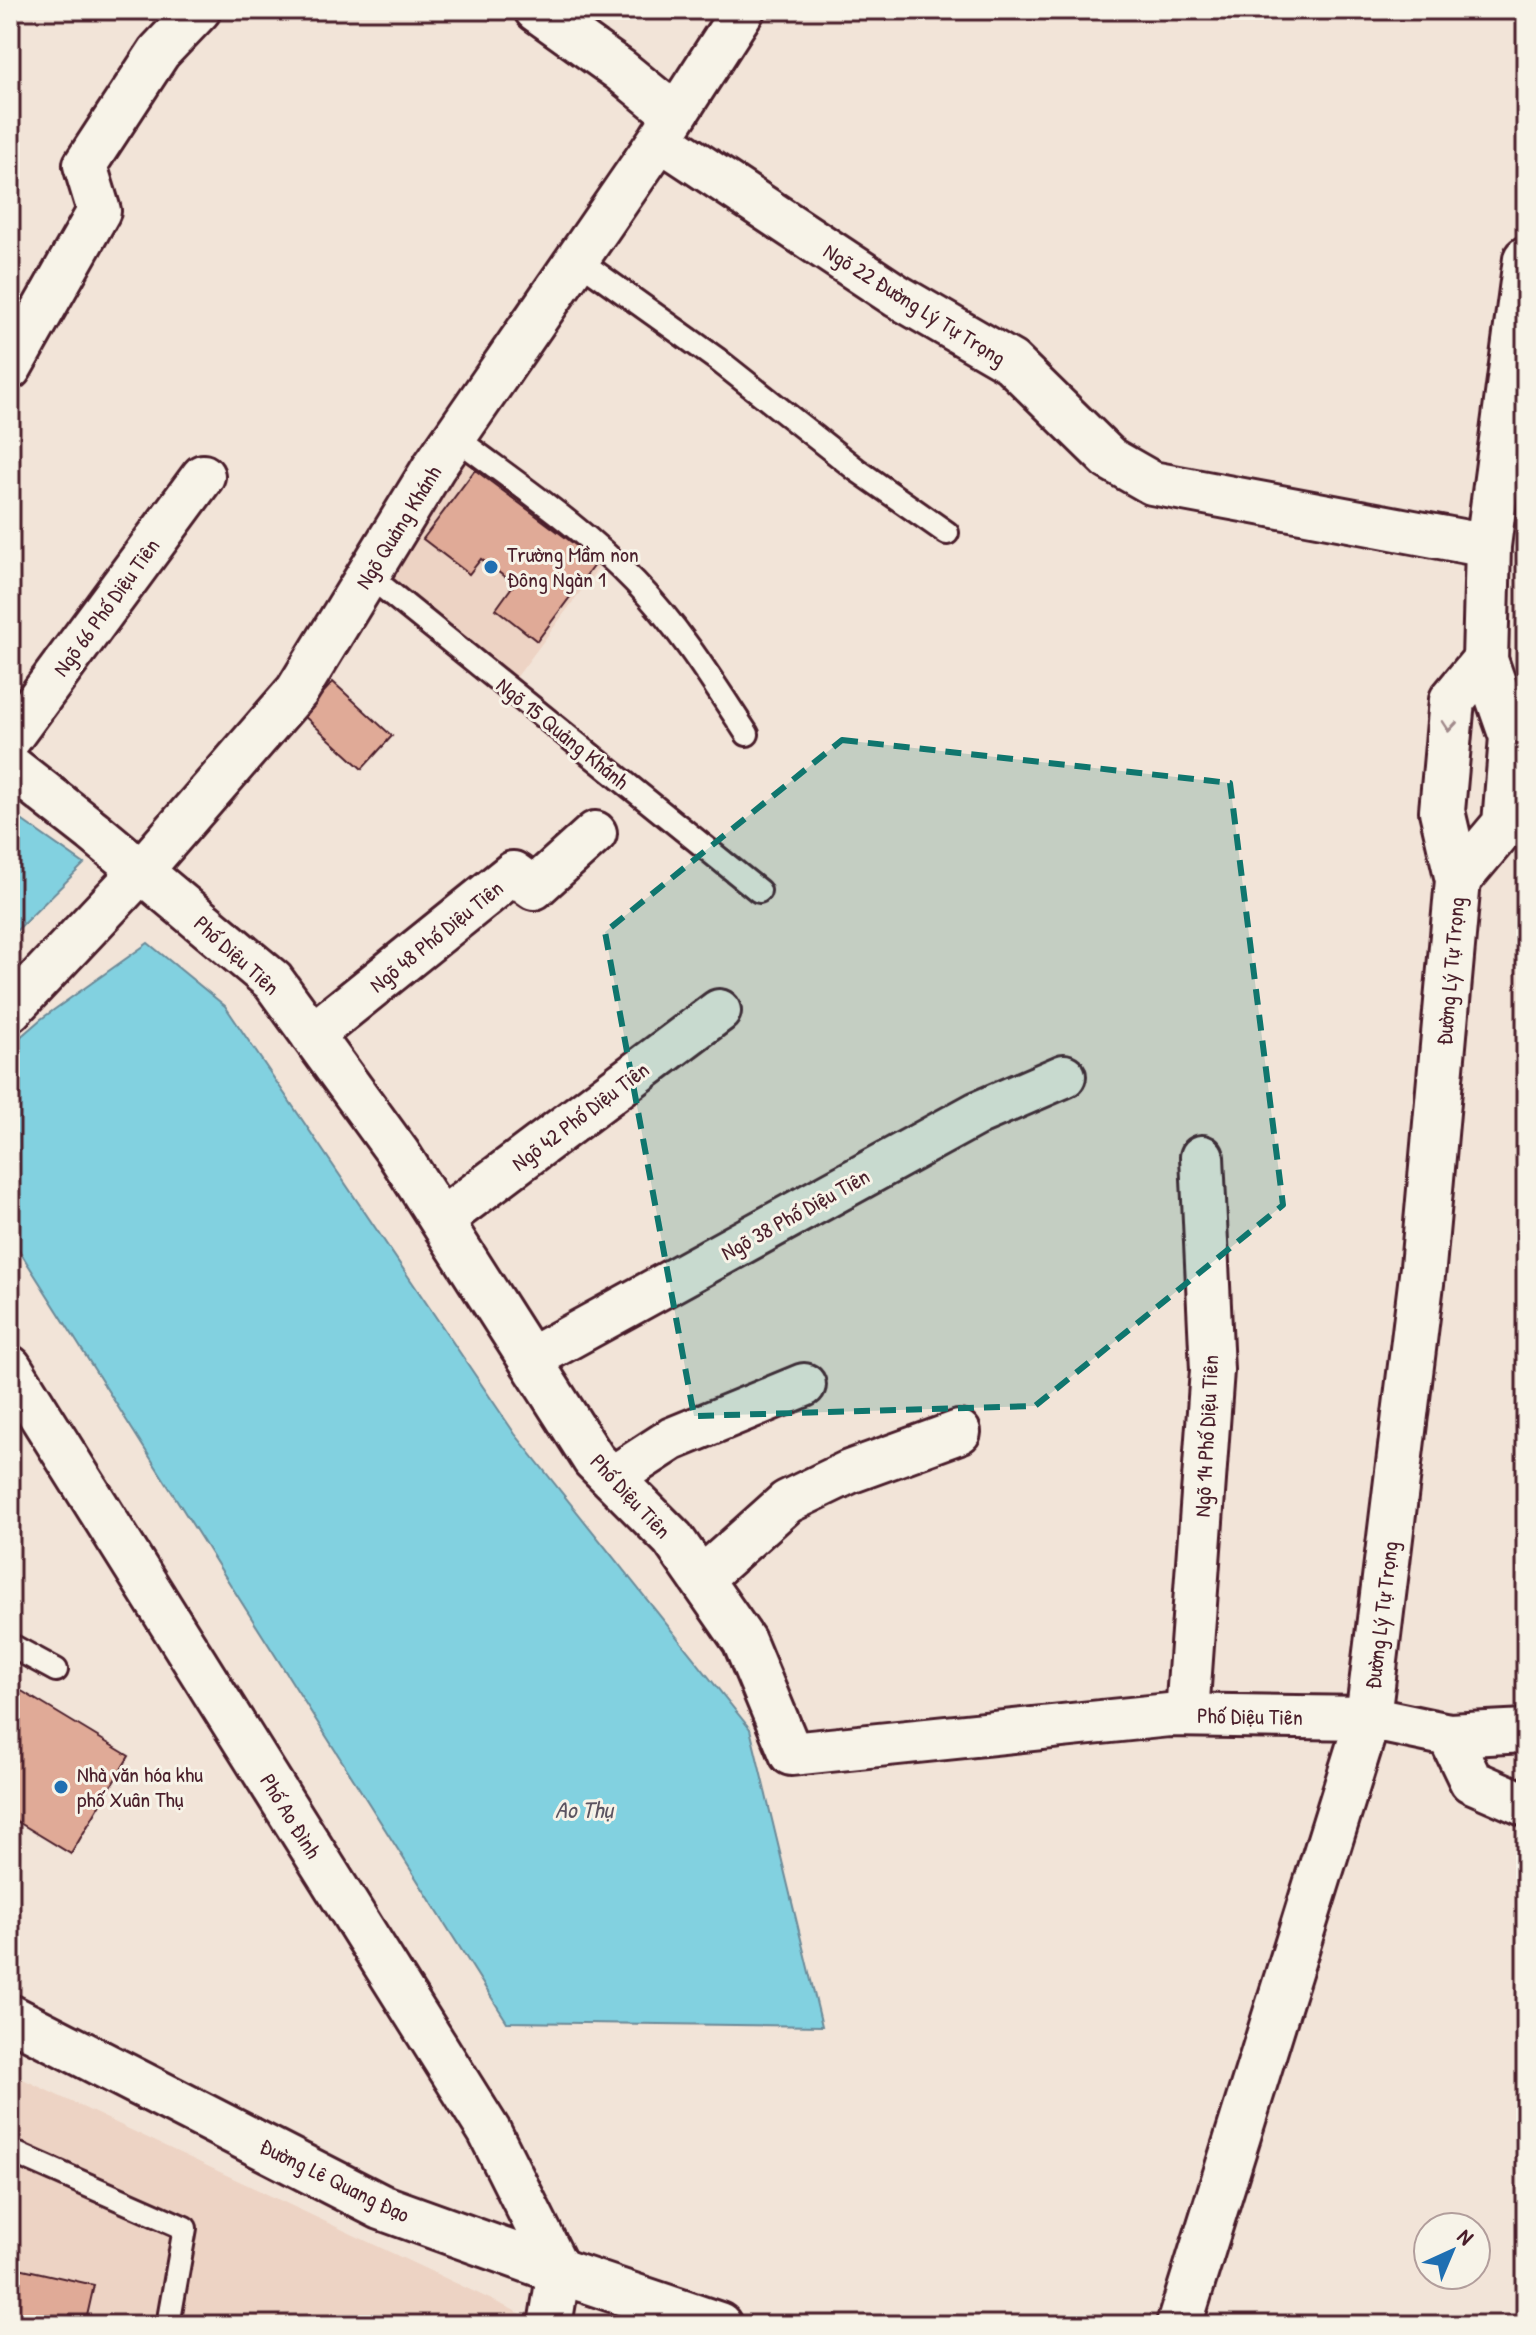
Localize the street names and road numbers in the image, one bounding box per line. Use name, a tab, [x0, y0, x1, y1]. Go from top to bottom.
street label: Ngõ 22 Đường Lý Tự Trọng	[818, 236, 1012, 372]
street label: Ngõ Quảng Khánh	[348, 459, 448, 595]
street label: Ngõ 66 Phố Diệu Tiên	[46, 532, 166, 682]
street label: Ngõ 15 Quảng Khánh	[490, 670, 636, 796]
street label: Ngõ 48 Phố Diệu Tiên	[363, 873, 509, 999]
street label: Đường Lý Tự Trọng	[1429, 896, 1471, 1046]
street label: Phố Diệu Tiên	[188, 908, 286, 1002]
street label: Ngõ 42 Phố Diệu Tiên	[505, 1054, 655, 1178]
street label: Ngõ 38 Phố Diệu Tiên	[715, 1161, 875, 1267]
street label: Ngõ 14 Phố Diệu Tiên	[1187, 1354, 1225, 1518]
street label: Phố Diệu Tiên	[584, 1447, 678, 1545]
street label: Đường Lý Tự Trọng	[1357, 1539, 1405, 1691]
street label: Phố Diệu Tiên	[1197, 1700, 1303, 1732]
street label: Phố Ao Đình	[253, 1768, 329, 1864]
street label: Đường Lê Quang Đạo	[255, 2131, 415, 2229]

